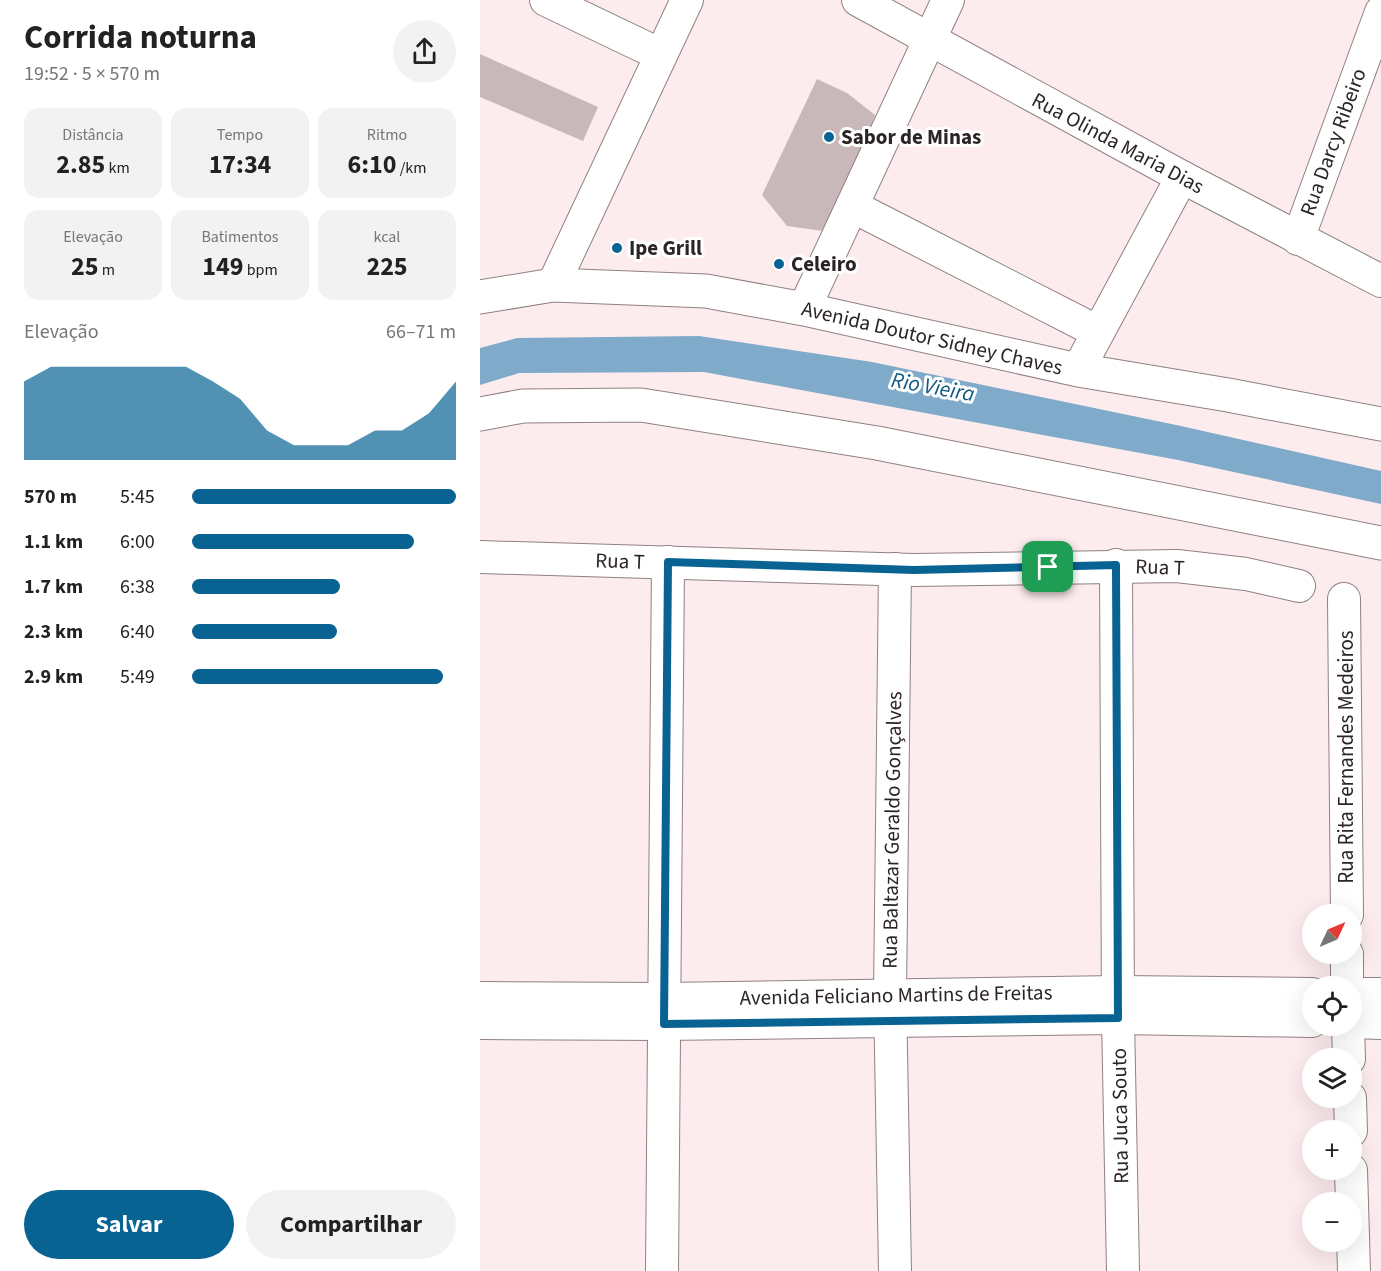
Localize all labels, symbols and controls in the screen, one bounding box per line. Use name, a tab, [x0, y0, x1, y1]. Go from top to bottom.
text: Corrida noturna	[24, 14, 257, 61]
button: share	[393, 20, 456, 83]
text: 19:52 · 5 × 570 m	[24, 60, 160, 88]
street label: Rua Darcy Ribeiro	[1292, 64, 1374, 220]
street label: Rua Olinda Maria Dias	[1027, 85, 1210, 201]
place label: Sabor de Minas	[841, 122, 981, 152]
text: Distância	[62, 124, 124, 146]
text: Tempo	[217, 124, 263, 146]
text: Ritmo	[367, 124, 407, 146]
marker: Sabor de Minas	[822, 130, 836, 144]
text: 2.85	[56, 146, 105, 183]
text: 17:34	[209, 146, 271, 183]
text: 6:10	[348, 146, 397, 183]
text: km	[105, 157, 130, 179]
text: /km	[397, 157, 426, 179]
text: Elevação	[63, 226, 123, 248]
text: Batimentos	[201, 226, 279, 248]
text: kcal	[374, 226, 400, 248]
place label: Ipe Grill	[629, 233, 702, 263]
marker: Ipe Grill	[610, 241, 624, 255]
text: 25	[71, 248, 99, 285]
text: 149	[202, 248, 243, 285]
text: 225	[366, 248, 408, 285]
place label: Celeiro	[791, 249, 857, 279]
marker: Celeiro	[772, 257, 786, 271]
text: m	[99, 259, 115, 281]
text: bpm	[243, 259, 278, 281]
street label: Avenida Doutor Sidney Chaves	[799, 293, 1066, 383]
text: Elevação	[24, 318, 99, 346]
text: 66–71 m	[386, 318, 456, 346]
water label: Rio Vieira	[889, 364, 977, 410]
text: 570 m	[24, 483, 77, 511]
text: 5:45	[120, 483, 155, 511]
text: 1.1 km	[24, 528, 83, 556]
text: 6:00	[120, 528, 155, 556]
pin	[1022, 541, 1073, 592]
street label: Rua T	[595, 545, 645, 577]
icon: arrive	[1031, 550, 1064, 583]
street label: Rua T	[1135, 551, 1185, 583]
text: 1.7 km	[24, 573, 83, 601]
text: 6:38	[120, 573, 155, 601]
text: 2.3 km	[24, 618, 83, 646]
text: 6:40	[120, 618, 155, 646]
street label: Rua Rita Fernandes Medeiros	[1331, 630, 1361, 884]
text: 2.9 km	[24, 663, 83, 691]
text: 5:49	[120, 663, 155, 691]
street label: Rua Baltazar Geraldo Gonçalves	[875, 691, 909, 969]
north arrow	[1302, 904, 1362, 964]
map controls	[1302, 904, 1362, 1252]
button: locate	[1302, 976, 1362, 1036]
street label: Avenida Feliciano Martins de Freitas	[739, 977, 1053, 1013]
street label: Rua Juca Souto	[1104, 1048, 1136, 1184]
button: layers	[1302, 1048, 1362, 1108]
button: +	[1302, 1120, 1362, 1180]
button: Salvar	[24, 1190, 234, 1259]
button: Compartilhar	[246, 1190, 456, 1259]
button: −	[1302, 1192, 1362, 1252]

